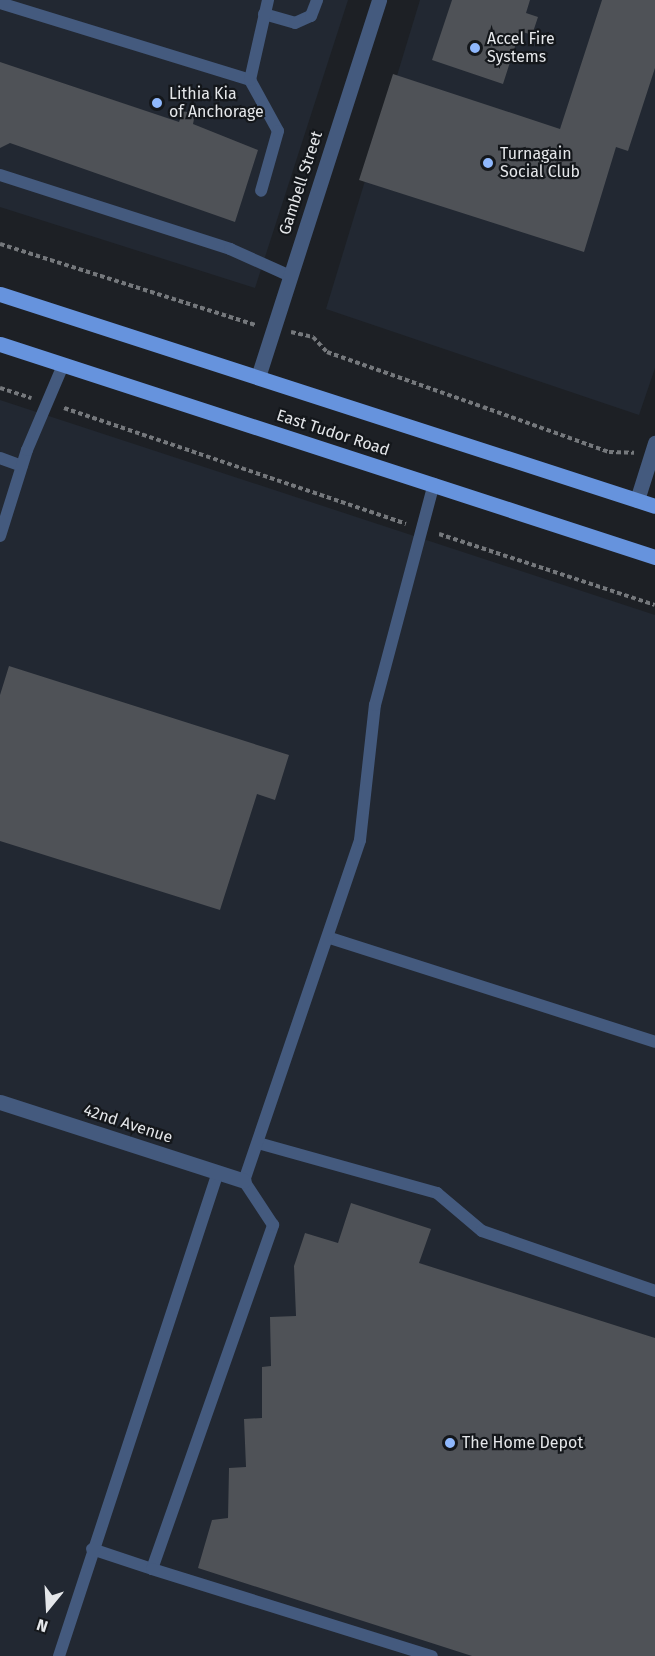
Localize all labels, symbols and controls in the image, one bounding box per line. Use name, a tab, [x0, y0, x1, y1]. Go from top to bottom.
place label: Accel Fire Systems	[487, 29, 555, 67]
marker: Accel Fire Systems	[468, 41, 482, 55]
place label: Lithia Kia of Anchorage	[169, 84, 264, 122]
marker: Lithia Kia of Anchorage	[150, 96, 164, 110]
street label: Gambell Street	[275, 129, 327, 237]
place label: Turnagain Social Club	[500, 144, 580, 182]
marker: Turnagain Social Club	[481, 156, 495, 170]
street label: East Tudor Road	[274, 406, 392, 460]
street label: 42nd Avenue	[81, 1101, 175, 1147]
place label: The Home Depot	[462, 1433, 583, 1453]
marker: The Home Depot	[443, 1436, 457, 1450]
north arrow	[18, 1578, 78, 1638]
text: N	[34, 1615, 50, 1636]

